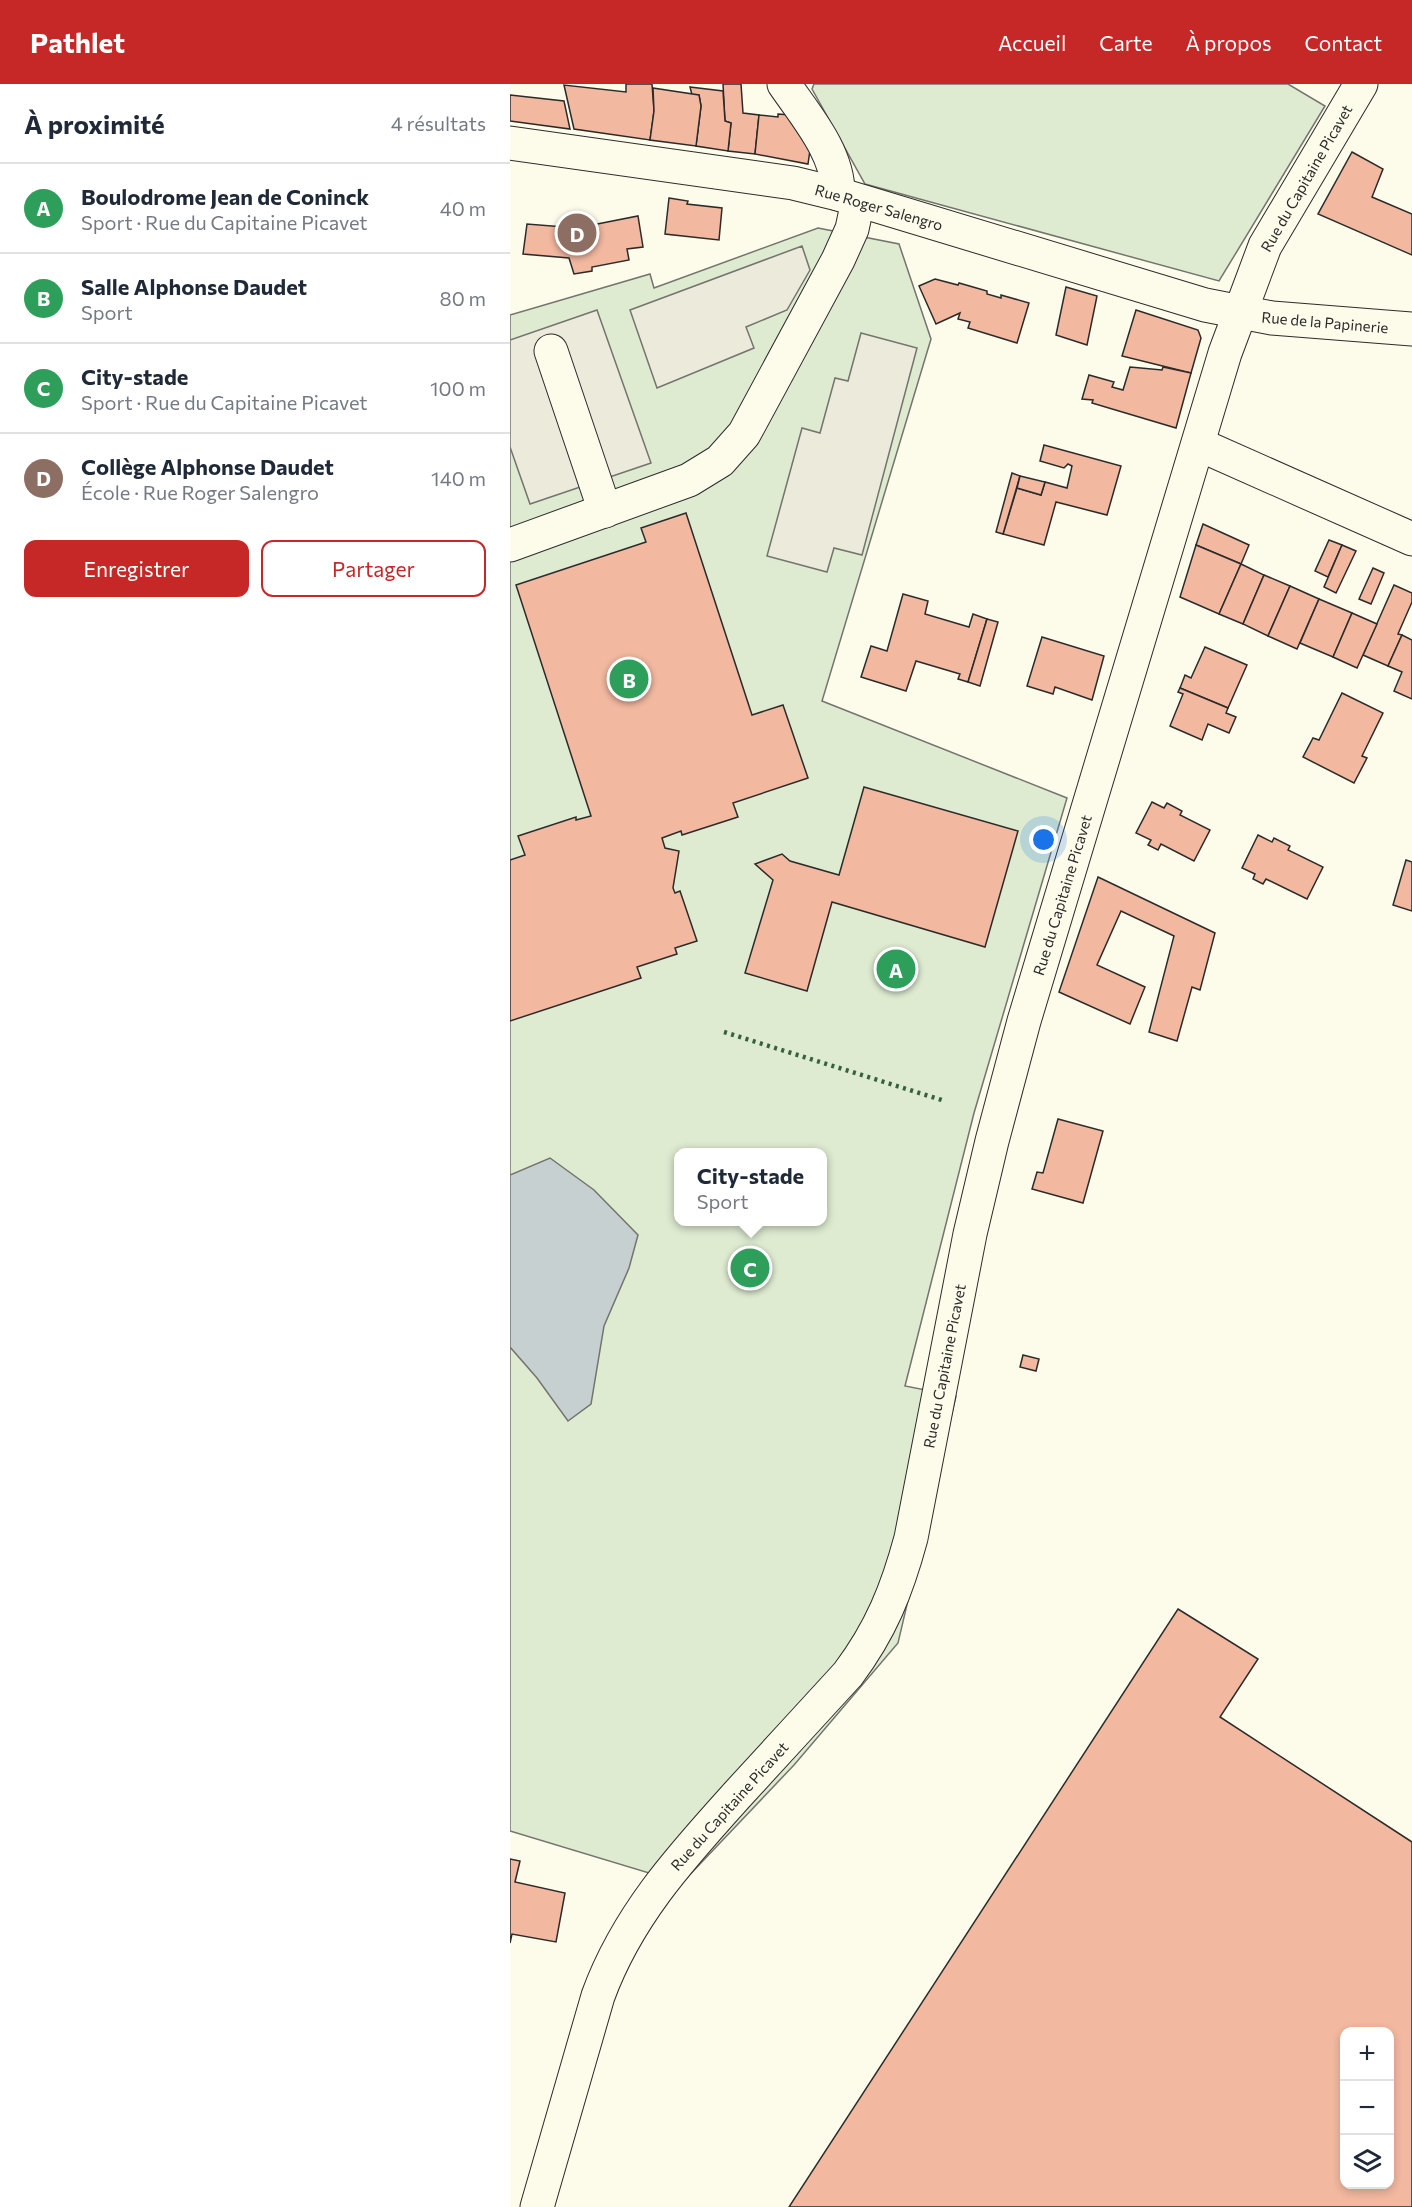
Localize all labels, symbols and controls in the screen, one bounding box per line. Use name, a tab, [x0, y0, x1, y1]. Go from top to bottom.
text: Pathlet	[30, 25, 125, 59]
text: Accueil	[998, 30, 1066, 55]
text: Carte	[1099, 30, 1153, 55]
text: À propos	[1186, 30, 1271, 55]
text: Contact	[1304, 30, 1382, 55]
street label: Rue du Capitaine Picavet	[1256, 101, 1356, 255]
text: À proximité	[24, 108, 165, 139]
text: 4 résultats	[391, 111, 486, 135]
street label: Rue Roger Salengro	[813, 180, 945, 234]
text: Boulodrome Jean de Coninck	[81, 183, 369, 210]
text: A	[36, 196, 51, 220]
text: 40 m	[440, 196, 486, 220]
text: Sport · Rue du Capitaine Picavet	[81, 210, 368, 234]
pin: D	[558, 210, 596, 256]
text: Salle Alphonse Daudet	[81, 273, 307, 300]
text: B	[37, 286, 50, 310]
text: 80 m	[440, 286, 486, 310]
text: Sport	[81, 300, 133, 324]
street label: Rue de la Papinerie	[1261, 307, 1389, 337]
text: City-stade	[81, 363, 188, 390]
text: C	[37, 376, 50, 400]
text: 100 m	[430, 376, 486, 400]
text: Sport · Rue du Capitaine Picavet	[81, 390, 368, 414]
text: Collège Alphonse Daudet	[81, 453, 334, 480]
text: D	[36, 466, 51, 490]
text: 140 m	[431, 466, 486, 490]
text: École · Rue Roger Salengro	[81, 480, 319, 504]
button: Enregistrer	[24, 540, 249, 597]
button: Partager	[261, 540, 486, 597]
pin: B	[610, 656, 648, 702]
street label: Rue du Capitaine Picavet	[1029, 813, 1095, 977]
your location	[1029, 825, 1058, 854]
pin: A	[876, 946, 916, 992]
popup	[674, 1148, 827, 1226]
text: City-stade	[697, 1162, 804, 1189]
text: Sport	[697, 1189, 749, 1213]
pin: C	[730, 1246, 770, 1290]
street label: Rue du Capitaine Picavet	[919, 1282, 969, 1450]
street label: Rue du Capitaine Picavet	[666, 1738, 792, 1874]
map controls	[1340, 2027, 1394, 2189]
button: +	[1340, 2027, 1394, 2081]
button: −	[1340, 2081, 1394, 2135]
button: layers	[1340, 2135, 1394, 2189]

